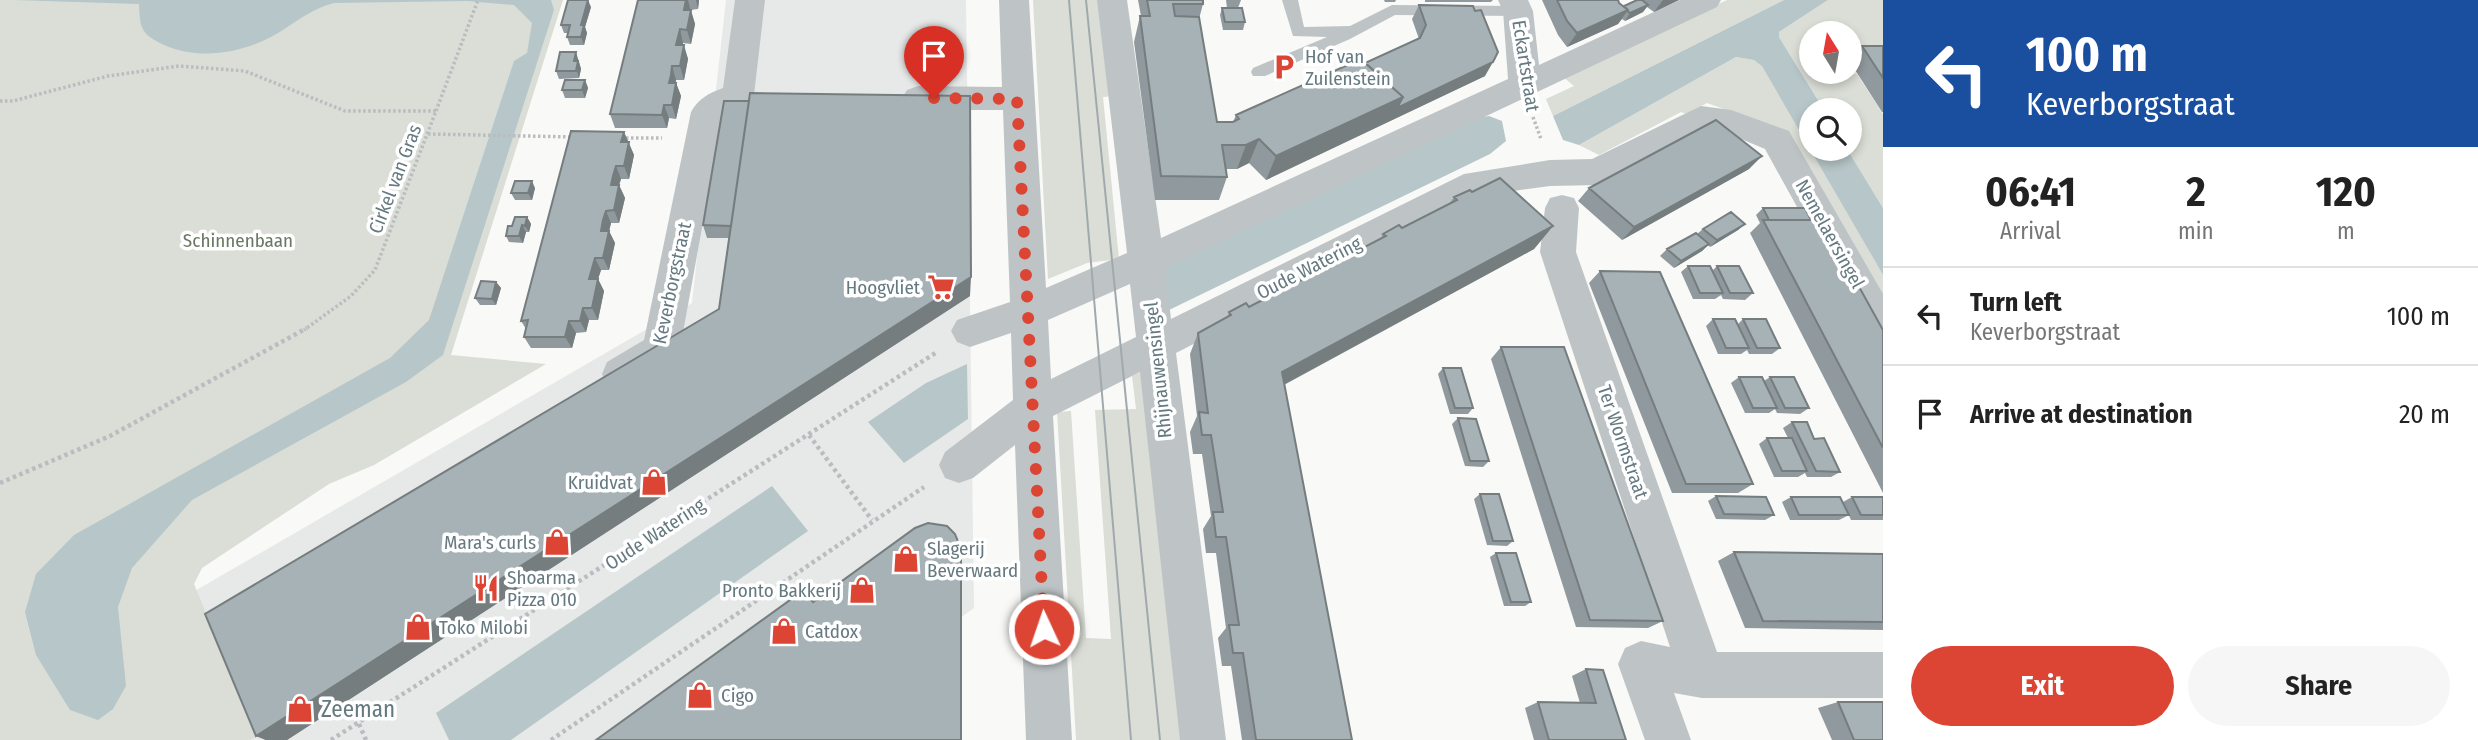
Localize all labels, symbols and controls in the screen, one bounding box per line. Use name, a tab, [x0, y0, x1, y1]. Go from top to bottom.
street label: Eckartstraat	[1507, 19, 1545, 114]
north arrow	[1799, 21, 1862, 84]
map controls	[1799, 21, 1862, 161]
text: 100 m	[2026, 25, 2148, 84]
pin	[904, 26, 964, 98]
icon: left	[1911, 28, 2002, 119]
icon: arrive	[915, 37, 953, 75]
place label: Hof van Zuilenstein	[1305, 45, 1391, 90]
parking icon: Hof van Zuilenstein	[1269, 52, 1299, 82]
text: Keverborgstraat	[2026, 85, 2235, 123]
button: search	[1799, 98, 1862, 161]
street label: Cirkel van Gras	[364, 121, 426, 237]
text: 06:41	[1985, 167, 2076, 217]
text: 2	[2186, 167, 2206, 217]
text: 120	[2316, 167, 2376, 217]
street label: Nemelaersingel	[1791, 176, 1869, 292]
text: Arrival	[2000, 217, 2061, 245]
text: min	[2178, 217, 2214, 245]
text: m	[2337, 217, 2355, 245]
street label: Keverborgstraat	[648, 219, 696, 346]
park label: Schinnenbaan	[183, 229, 293, 252]
street label: Oude Watering	[1253, 232, 1365, 304]
supermarket icon: Hoogvliet	[926, 272, 956, 302]
place label: Hoogvliet	[846, 276, 921, 299]
text: Turn left	[1970, 287, 2062, 318]
icon: left	[1911, 297, 1949, 335]
street label: Rhijnauwensingel	[1139, 301, 1177, 439]
text: 100 m	[2387, 301, 2450, 332]
text: Keverborgstraat	[1970, 318, 2120, 346]
street label: Ter Wormstraat	[1593, 382, 1653, 503]
icon: arrive	[1911, 395, 1949, 433]
text: Arrive at destination	[1970, 399, 2193, 430]
text: 20 m	[2399, 399, 2450, 430]
shop icon: Kruidvat	[639, 467, 669, 497]
place label: Kruidvat	[568, 471, 634, 494]
street label: Oude Watering	[601, 493, 709, 575]
shop icon: Mara's curls	[542, 527, 572, 557]
place label: Mara's curls	[444, 531, 536, 554]
place label: Slagerij Beverwaard	[927, 537, 1018, 582]
shop icon: Slagerij Beverwaard	[891, 544, 921, 574]
place label: Shoarma Pizza 010	[507, 566, 577, 611]
restaurant icon: Shoarma Pizza 010	[471, 573, 501, 603]
shop icon: Pronto Bakkerij	[847, 575, 877, 605]
place label: Pronto Bakkerij	[722, 579, 841, 602]
position arrow	[1007, 592, 1081, 666]
shop icon: Toko Milobi	[403, 612, 433, 642]
place label: Toko Milobi	[439, 616, 528, 639]
shop icon: Catdox	[769, 616, 799, 646]
place label: Catdox	[805, 620, 859, 643]
button: Exit	[1911, 646, 2174, 726]
button: Share	[2188, 646, 2450, 726]
shop icon: Cigo	[685, 680, 715, 710]
place label: Cigo	[721, 684, 754, 707]
shop icon: Zeeman	[285, 694, 315, 724]
place label: Zeeman	[321, 695, 395, 723]

